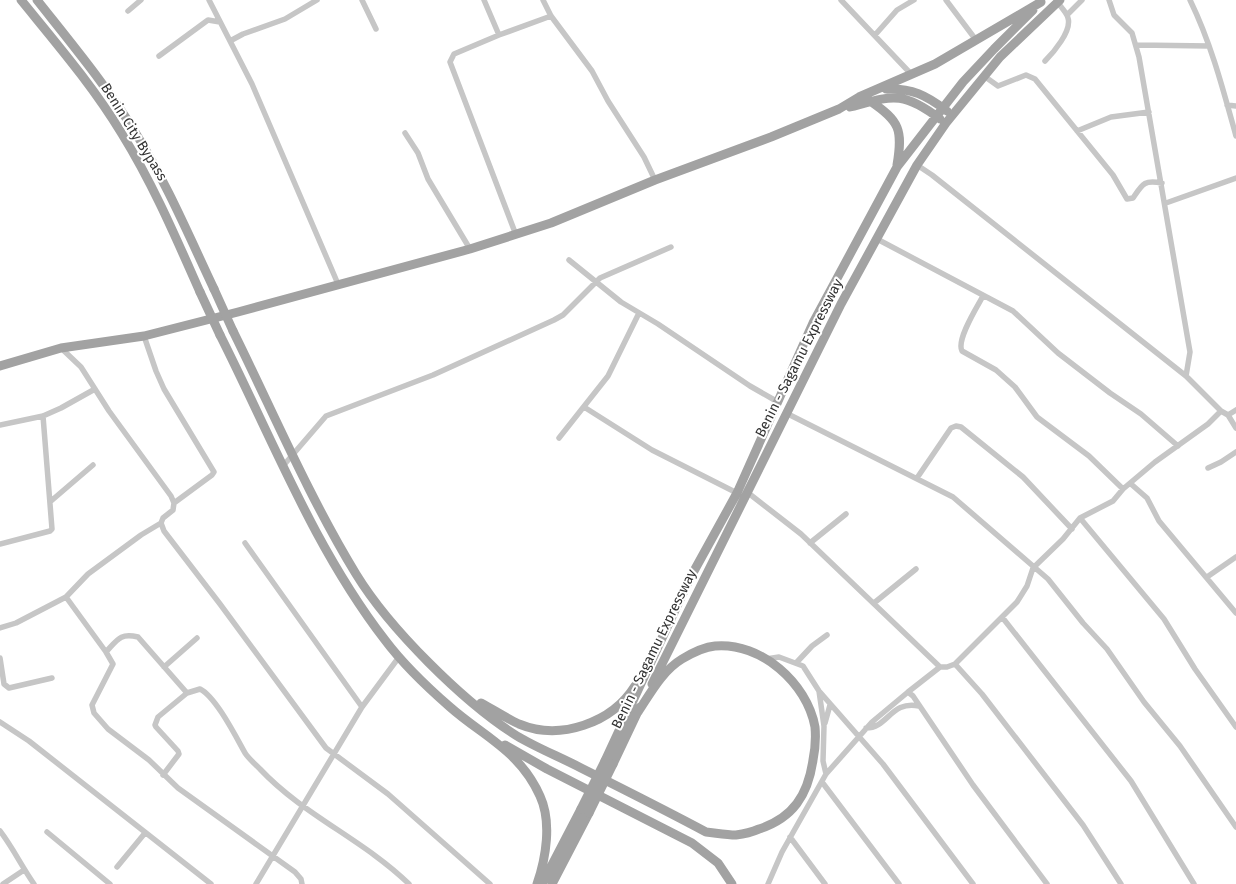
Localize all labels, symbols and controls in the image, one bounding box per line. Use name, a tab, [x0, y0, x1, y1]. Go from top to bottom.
street label: Benin City Bypass	[97, 80, 171, 184]
street label: Benin - Sagamu Expressway	[752, 276, 846, 440]
street label: Benin - Sagamu Expressway	[608, 566, 700, 732]

